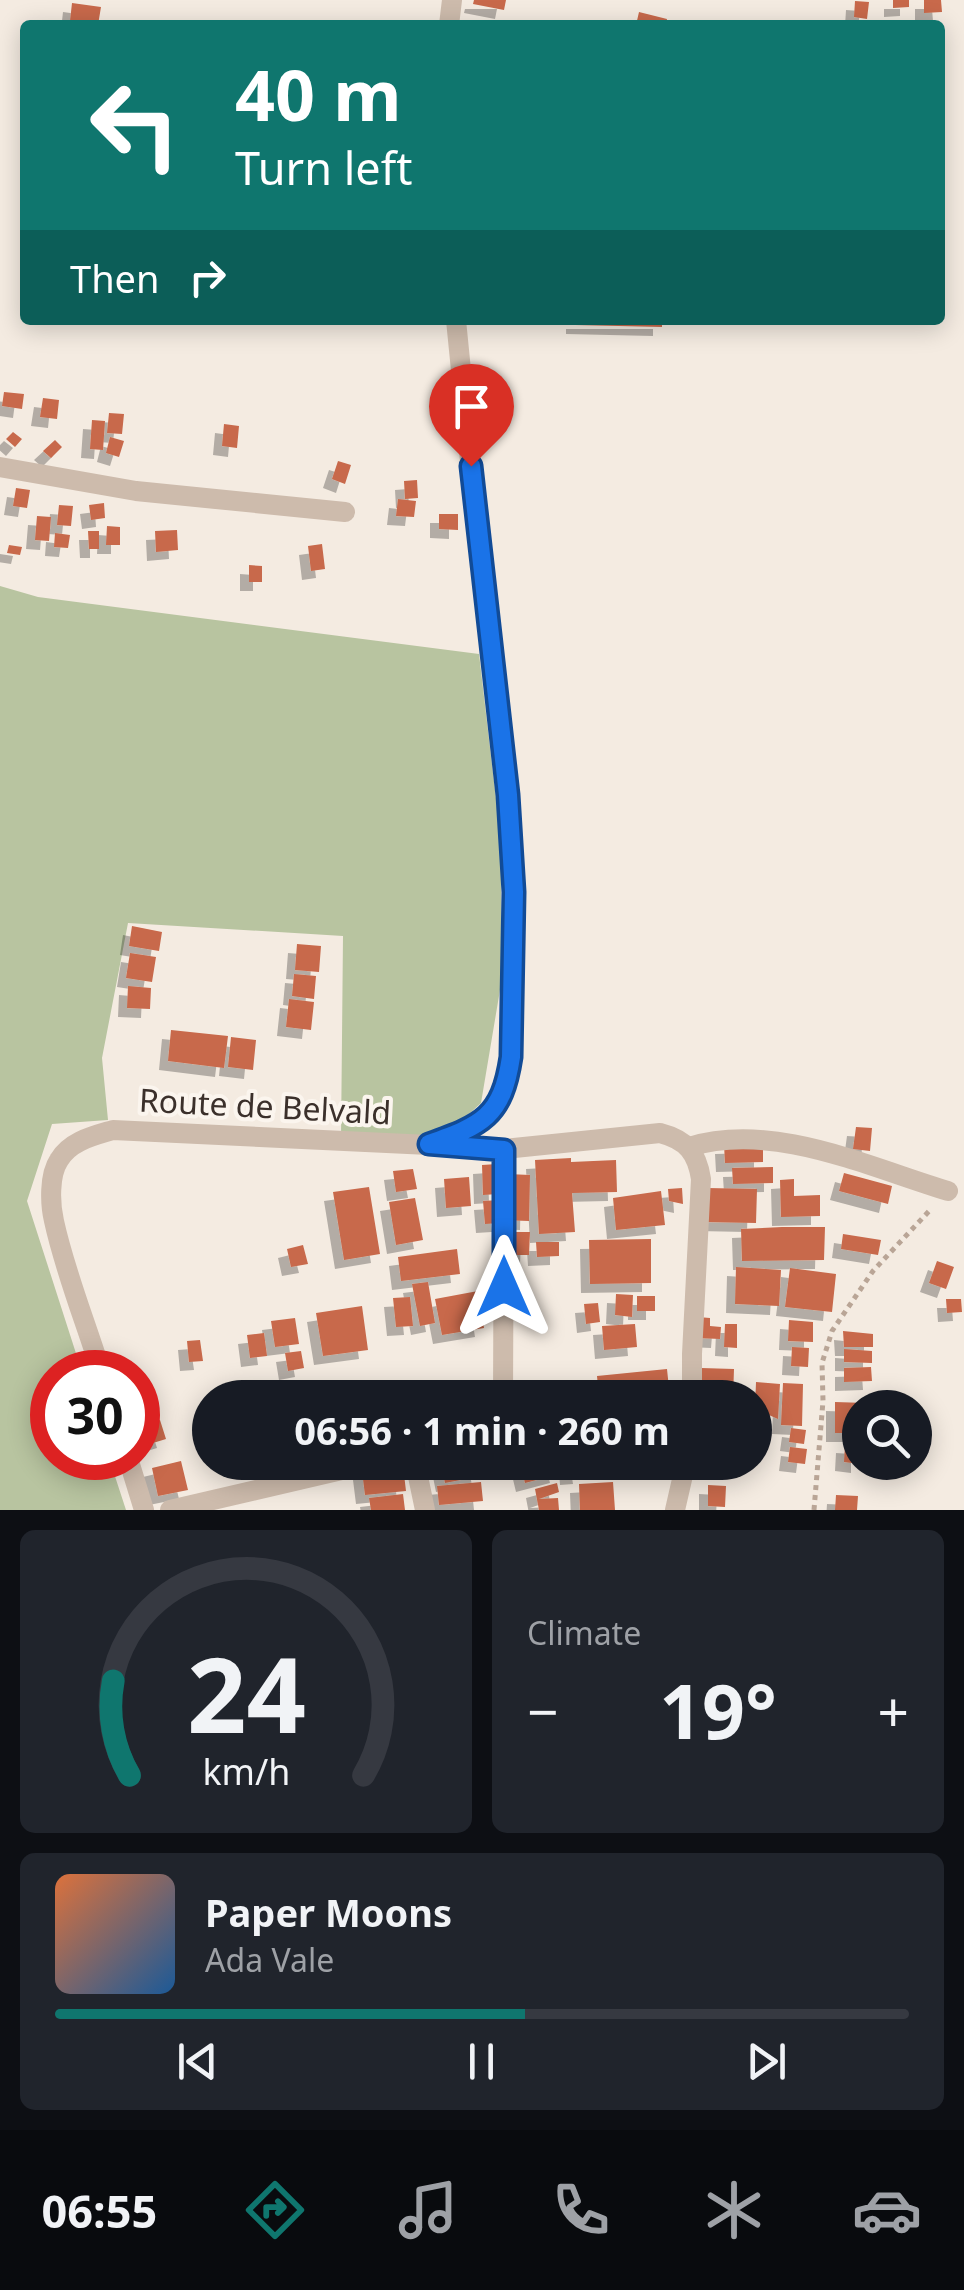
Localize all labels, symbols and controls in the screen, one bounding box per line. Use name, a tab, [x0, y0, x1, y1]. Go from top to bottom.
text: 40 m	[235, 46, 402, 142]
icon: left	[70, 60, 200, 190]
text: Turn left	[235, 137, 412, 198]
icon: right	[180, 250, 235, 305]
text: Then	[70, 252, 160, 304]
pin	[429, 364, 514, 467]
icon: arrive	[444, 379, 499, 434]
street label: Route de Belvald	[138, 1077, 392, 1134]
position arrow	[452, 1235, 556, 1339]
speed limit sign: 30	[30, 1350, 160, 1480]
map controls	[842, 1390, 932, 1480]
button: search	[842, 1390, 932, 1480]
text: 06:56 · 1 min · 260 m	[294, 1404, 670, 1456]
text: Climate	[527, 1611, 641, 1654]
text: 24	[187, 1622, 305, 1763]
text: 19°	[659, 1659, 777, 1761]
text: −	[527, 1673, 558, 1748]
text: +	[878, 1673, 909, 1748]
text: km/h	[202, 1747, 290, 1795]
text: Paper Moons	[205, 1886, 452, 1938]
text: Ada Vale	[205, 1938, 334, 1981]
icon: previous	[170, 2034, 225, 2089]
icon: pause	[454, 2034, 509, 2089]
icon: next	[739, 2034, 794, 2089]
icon: directions	[240, 2175, 310, 2245]
icon: music	[393, 2175, 463, 2245]
icon: phone	[546, 2175, 616, 2245]
icon: climate	[699, 2175, 769, 2245]
icon: car	[852, 2175, 922, 2245]
text: 06:55	[42, 2180, 157, 2241]

